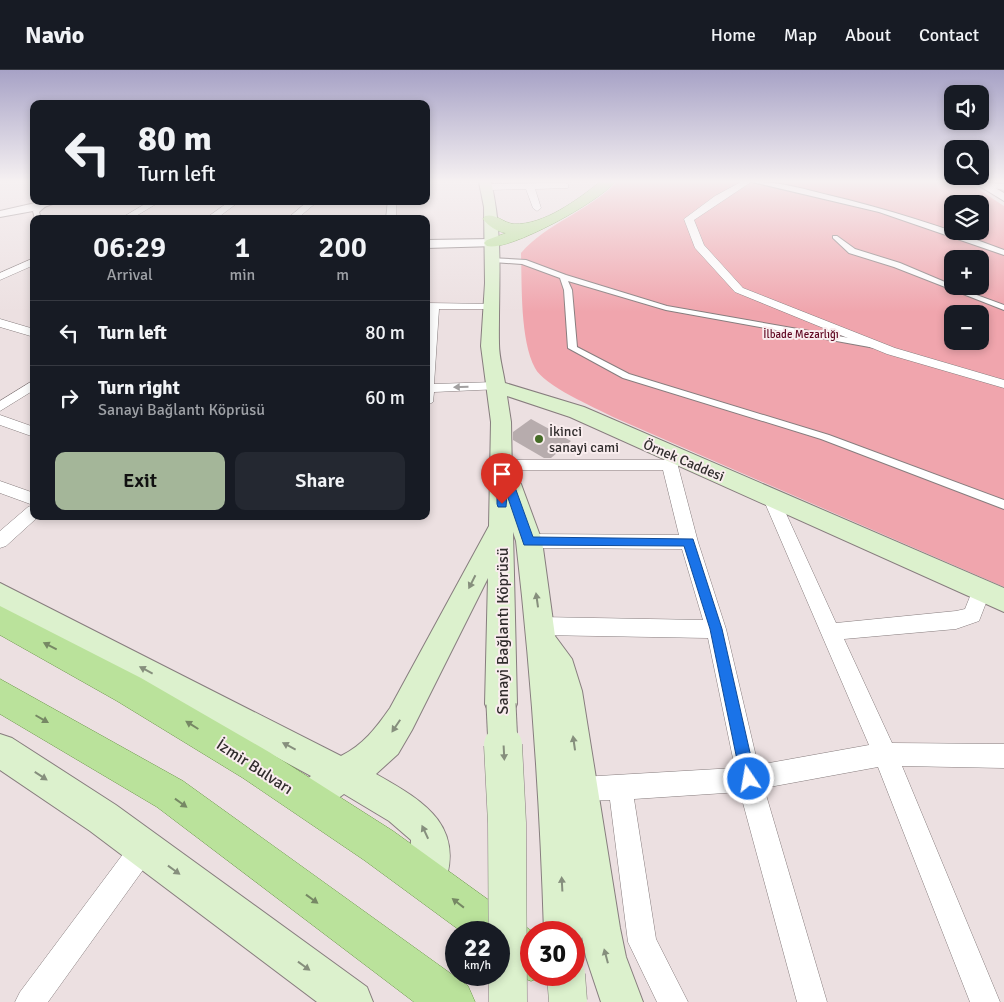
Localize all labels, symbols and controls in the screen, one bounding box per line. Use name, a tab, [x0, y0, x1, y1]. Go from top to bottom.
text: Navio	[25, 20, 84, 50]
text: Home	[711, 24, 756, 46]
text: Map	[784, 24, 817, 46]
text: About	[845, 24, 891, 46]
text: Contact	[919, 24, 979, 46]
map controls	[944, 85, 989, 350]
button: sound	[944, 85, 989, 130]
text: 80 m	[138, 117, 212, 160]
icon: left	[55, 120, 120, 185]
button: search	[944, 140, 989, 185]
text: Turn left	[138, 160, 216, 187]
button: layers	[944, 195, 989, 240]
text: 06:29	[93, 229, 166, 266]
text: 1	[234, 229, 250, 266]
text: 200	[318, 229, 367, 266]
button: +	[944, 250, 989, 295]
text: Arrival	[107, 265, 153, 285]
text: min	[229, 265, 255, 285]
text: m	[336, 265, 349, 285]
button: −	[944, 305, 989, 350]
icon: left	[55, 319, 83, 347]
text: Turn left	[98, 321, 167, 345]
text: 80 m	[365, 321, 405, 345]
park label: İlbade Mezarlığı	[763, 327, 839, 341]
text: Turn right	[98, 376, 180, 400]
one-way arrow	[452, 383, 468, 391]
icon: right	[55, 384, 83, 412]
text: 60 m	[365, 386, 405, 410]
text: Sanayi Bağlantı Köprüsü	[98, 400, 265, 420]
place label: İkinci sanayi cami	[549, 423, 619, 456]
marker: İkinci sanayi cami	[533, 433, 545, 445]
street label: Örnek Caddesi	[641, 436, 727, 485]
button: Exit	[55, 452, 225, 510]
button: Share	[235, 452, 405, 510]
pin	[481, 453, 523, 504]
icon: arrive	[488, 460, 516, 488]
street label: Sanayi Bağlantı Köprüsü	[493, 548, 513, 714]
one-way arrow	[468, 575, 476, 589]
one-way arrow	[532, 591, 540, 607]
one-way arrow	[43, 642, 58, 650]
one-way arrow	[139, 666, 152, 675]
one-way arrow	[36, 715, 49, 724]
one-way arrow	[392, 719, 401, 733]
one-way arrow	[186, 721, 199, 730]
street label: İzmir Bulvarı	[212, 735, 296, 799]
one-way arrow	[570, 735, 578, 751]
one-way arrow	[282, 742, 297, 750]
one-way arrow	[500, 745, 508, 761]
position arrow	[722, 752, 774, 804]
one-way arrow	[34, 772, 47, 781]
one-way arrow	[175, 798, 188, 808]
one-way arrow	[421, 825, 429, 840]
one-way arrow	[167, 864, 180, 875]
one-way arrow	[558, 876, 566, 892]
one-way arrow	[305, 894, 319, 904]
one-way arrow	[452, 897, 465, 908]
speed limit sign: 30	[520, 921, 585, 986]
text: 22	[464, 932, 491, 963]
one-way arrow	[602, 948, 610, 963]
text: km/h	[464, 958, 491, 973]
one-way arrow	[298, 961, 311, 971]

